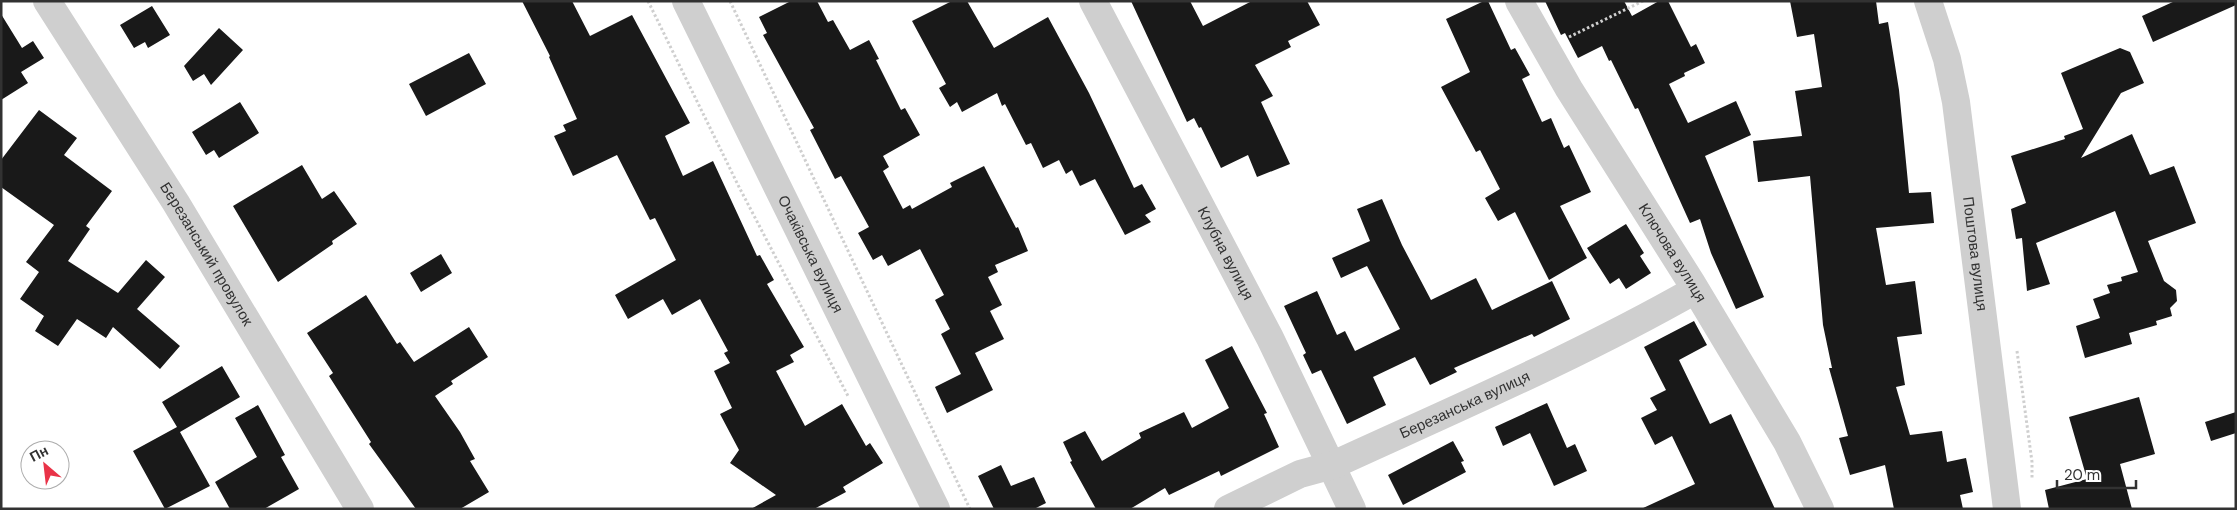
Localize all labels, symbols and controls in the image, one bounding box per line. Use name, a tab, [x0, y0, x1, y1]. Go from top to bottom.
street label: Березанський провулок	[155, 178, 258, 330]
street label: Очаківська вулиця	[773, 192, 848, 316]
street label: Поштова вулиця	[1958, 196, 1992, 312]
street label: Ключова вулиця	[1634, 200, 1711, 306]
street label: Клубна вулиця	[1193, 203, 1258, 304]
street label: Березанська вулиця	[1396, 366, 1533, 443]
north arrow	[20, 440, 70, 490]
text: Пн	[26, 441, 51, 466]
scale bar	[2057, 458, 2136, 490]
text: 20 m	[2064, 465, 2100, 485]

